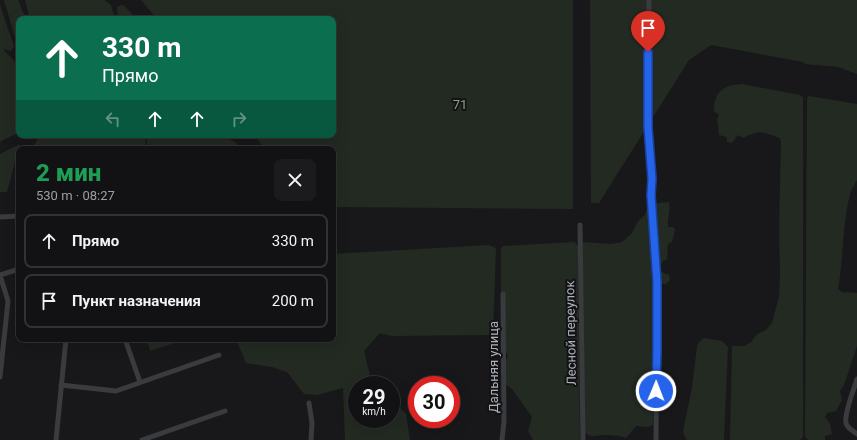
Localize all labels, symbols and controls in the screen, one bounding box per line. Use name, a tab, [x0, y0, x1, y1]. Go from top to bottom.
pin	[631, 11, 665, 52]
icon: arrive	[637, 17, 659, 39]
text: 330 m	[102, 31, 181, 64]
icon: ahead	[36, 32, 88, 84]
text: Прямо	[102, 65, 158, 86]
park label: 71	[453, 97, 467, 112]
icon: left	[102, 108, 124, 130]
icon: ahead	[144, 108, 166, 130]
icon: ahead	[186, 108, 208, 130]
icon: right	[228, 108, 250, 130]
text: 2 мин	[36, 159, 101, 187]
button: close	[274, 159, 316, 201]
text: 530 m · 08:27	[36, 188, 115, 203]
icon: ahead	[38, 230, 60, 252]
text: Прямо	[72, 232, 119, 250]
text: 330 m	[272, 232, 314, 250]
street label: Лесной переулок	[562, 280, 579, 386]
icon: arrive	[38, 290, 60, 312]
text: Пункт назначения	[72, 292, 201, 310]
text: 200 m	[272, 292, 314, 310]
street label: Дальняя улица	[486, 321, 501, 413]
position arrow	[635, 370, 677, 412]
speed limit sign: 30	[408, 376, 460, 428]
text: 29	[363, 385, 385, 409]
text: km/h	[362, 406, 386, 417]

